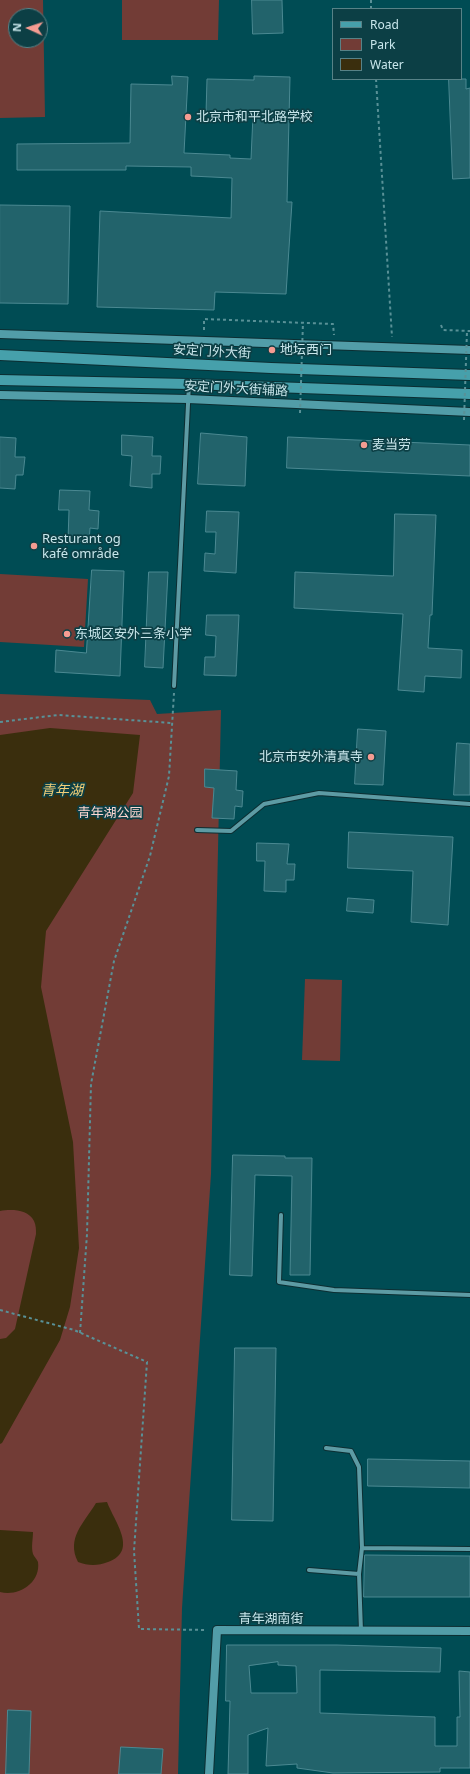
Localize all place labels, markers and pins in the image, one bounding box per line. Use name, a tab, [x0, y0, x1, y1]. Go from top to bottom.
place label: 北京市和平北路学校	[196, 109, 313, 125]
marker: 北京市和平北路学校	[183, 112, 193, 122]
place label: 地坛西门	[280, 342, 332, 358]
marker: 地坛西门	[267, 345, 277, 355]
place label: 麦当劳	[372, 437, 411, 453]
marker: 麦当劳	[359, 440, 369, 450]
place label: Resturant og kafé område	[42, 531, 121, 562]
marker: Resturant og kafé område	[29, 541, 39, 551]
place label: 东城区安外三条小学	[75, 626, 192, 642]
marker: 东城区安外三条小学	[62, 629, 72, 639]
place label: 北京市安外清真寺	[259, 749, 363, 765]
marker: 北京市安外清真寺	[366, 752, 376, 762]

